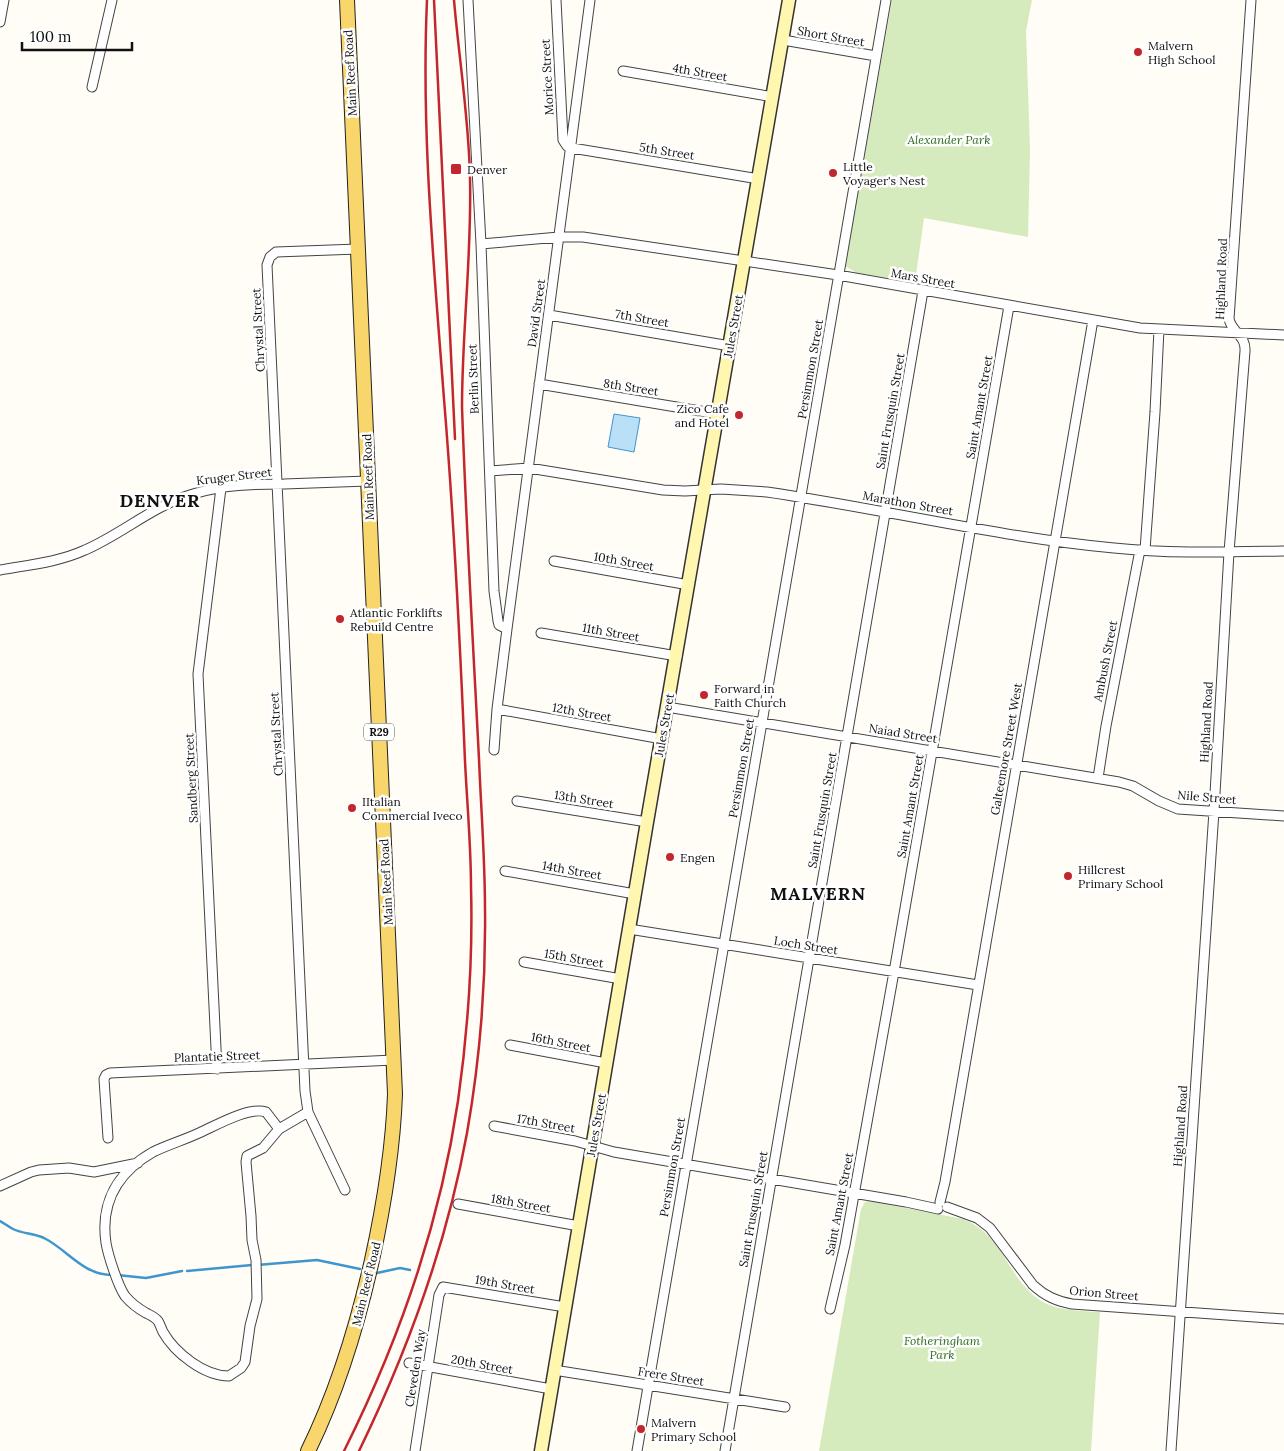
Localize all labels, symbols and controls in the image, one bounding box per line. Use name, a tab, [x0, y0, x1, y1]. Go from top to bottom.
scale bar	[22, 20, 132, 52]
street label: Short Street	[796, 23, 866, 49]
text: 100 m	[30, 27, 71, 46]
street label: Main Reef Road	[340, 29, 360, 117]
street label: Morice Street	[537, 38, 556, 116]
place label: Malvern High School	[1148, 38, 1216, 67]
marker: Malvern High School	[1132, 46, 1144, 58]
street label: 4th Street	[671, 60, 729, 84]
park label: Alexander Park	[906, 132, 991, 147]
street label: 5th Street	[638, 139, 696, 163]
place label: Little Voyager's Nest	[842, 159, 925, 188]
marker: Denver	[449, 162, 463, 176]
place label: Denver	[467, 162, 508, 177]
marker: Little Voyager's Nest	[827, 167, 839, 179]
street label: Highland Road	[1212, 238, 1230, 320]
street label: Mars Street	[890, 265, 957, 291]
street label: David Street	[524, 278, 548, 348]
street label: Chrystal Street	[248, 287, 268, 372]
street label: Jules Street	[720, 293, 746, 360]
street label: 7th Street	[614, 306, 671, 330]
street label: Persimmon Street	[794, 318, 826, 420]
street label: Berlin Street	[464, 343, 482, 414]
street label: Saint Frusquin Street	[872, 351, 908, 470]
street label: Saint Amant Street	[963, 354, 996, 460]
street label: 8th Street	[602, 375, 660, 399]
place label: Zico Cafe and Hotel	[675, 401, 729, 430]
marker: Zico Cafe and Hotel	[733, 409, 745, 421]
street label: Main Reef Road	[359, 434, 377, 520]
street label: Kruger Street	[195, 464, 273, 488]
street label: Marathon Street	[862, 488, 955, 518]
district label: DENVER	[120, 489, 200, 512]
street label: 10th Street	[593, 548, 656, 574]
place label: Atlantic Forklifts Rebuild Centre	[349, 605, 443, 634]
marker: Atlantic Forklifts Rebuild Centre	[334, 613, 346, 625]
street label: Ambush Street	[1090, 619, 1120, 704]
street label: 11th Street	[581, 620, 641, 644]
place label: Forward in Faith Church	[714, 681, 786, 710]
street label: Galteemore Street West	[987, 681, 1025, 816]
street label: Highland Road	[1196, 681, 1216, 763]
marker: Forward in Faith Church	[698, 689, 710, 701]
street label: Chrystal Street	[266, 691, 286, 776]
street label: Jules Street	[651, 692, 677, 759]
street label: 12th Street	[551, 699, 613, 725]
street label: Persimmon Street	[725, 717, 757, 819]
street label: Naiad Street	[868, 720, 939, 746]
road number: R29	[364, 724, 394, 740]
street label: Sandberg Street	[181, 732, 201, 823]
street label: Saint Frusquin Street	[804, 750, 840, 869]
street label: Saint Amant Street	[894, 753, 927, 859]
street label: 13th Street	[553, 787, 615, 811]
street label: Nile Street	[1177, 787, 1238, 807]
place label: IItalian Commercial Iveco	[362, 794, 462, 823]
marker: IItalian Commercial Iveco	[346, 802, 358, 814]
street label: Main Reef Road	[376, 838, 396, 926]
place label: Engen	[680, 850, 715, 865]
marker: Engen	[664, 851, 676, 863]
street label: 14th Street	[541, 857, 603, 883]
place label: Hillcrest Primary School	[1078, 862, 1163, 891]
marker: Hillcrest Primary School	[1062, 870, 1074, 882]
district label: MALVERN	[770, 882, 866, 905]
street label: Loch Street	[773, 933, 839, 958]
street label: 15th Street	[543, 945, 605, 971]
street label: 16th Street	[530, 1029, 592, 1055]
street label: Plantatie Street	[174, 1047, 261, 1065]
street label: Highland Road	[1170, 1085, 1190, 1167]
street label: Jules Street	[583, 1092, 609, 1159]
street label: 17th Street	[516, 1110, 577, 1136]
street label: Persimmon Street	[656, 1116, 688, 1218]
street label: Saint Frusquin Street	[735, 1149, 771, 1268]
street label: Saint Amant Street	[822, 1151, 856, 1257]
street label: 18th Street	[490, 1190, 552, 1216]
street label: Main Reef Road	[348, 1240, 384, 1328]
street label: 19th Street	[474, 1271, 536, 1297]
street label: Orion Street	[1069, 1282, 1140, 1304]
street label: Cleveden Way	[401, 1327, 429, 1408]
park label: Fotheringham Park	[904, 1333, 981, 1362]
street label: 20th Street	[450, 1351, 515, 1377]
street label: Frere Street	[637, 1363, 706, 1389]
place label: Malvern Primary School	[651, 1415, 736, 1444]
marker: Malvern Primary School	[635, 1423, 647, 1435]

